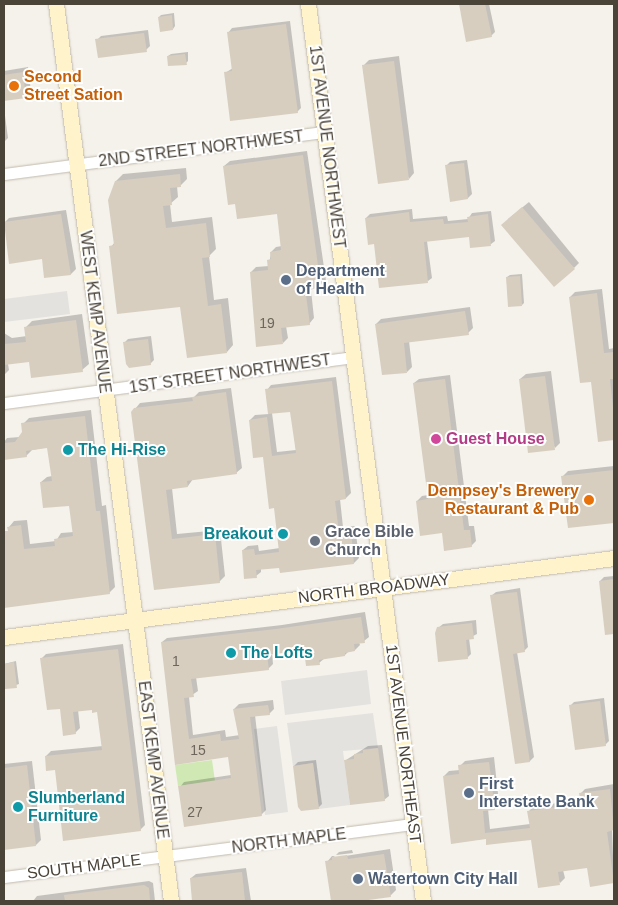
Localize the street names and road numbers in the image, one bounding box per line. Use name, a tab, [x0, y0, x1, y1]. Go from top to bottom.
street label: 1ST AVENUE NORTHWEST	[305, 44, 349, 250]
street label: 2ND STREET NORTHWEST	[97, 127, 305, 171]
street label: WEST KEMP AVENUE	[75, 229, 115, 395]
street label: 1ST STREET NORTHWEST	[128, 350, 332, 398]
street label: NORTH BROADWAY	[297, 570, 451, 608]
street label: 1ST AVENUE NORTHEAST	[381, 643, 425, 845]
street label: EAST KEMP AVENUE	[134, 679, 172, 841]
street label: NORTH MAPLE	[231, 824, 347, 858]
street label: SOUTH MAPLE	[26, 850, 142, 884]

